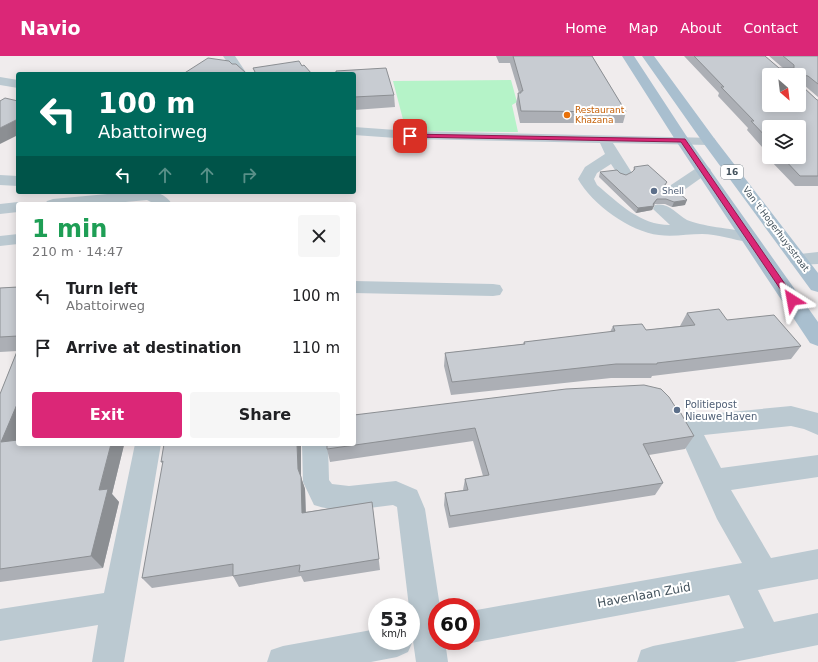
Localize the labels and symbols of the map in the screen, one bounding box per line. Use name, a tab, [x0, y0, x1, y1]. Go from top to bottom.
north arrow	[762, 68, 806, 112]
place label: Restaurant Khazana	[575, 105, 625, 125]
marker: Restaurant Khazana	[562, 110, 572, 120]
pin	[393, 119, 427, 153]
road number: 16	[721, 165, 743, 179]
street label: Van 't Hogerhuysstraat	[741, 185, 811, 274]
marker: Shell	[649, 186, 659, 196]
place label: Shell	[662, 186, 684, 196]
position arrow	[771, 279, 813, 321]
place label: Politiepost Nieuwe Haven	[685, 399, 757, 422]
marker: Politiepost Nieuwe Haven	[672, 405, 682, 415]
street label: Havenlaan Zuid	[596, 580, 692, 610]
speed limit sign: 60	[428, 598, 480, 650]

